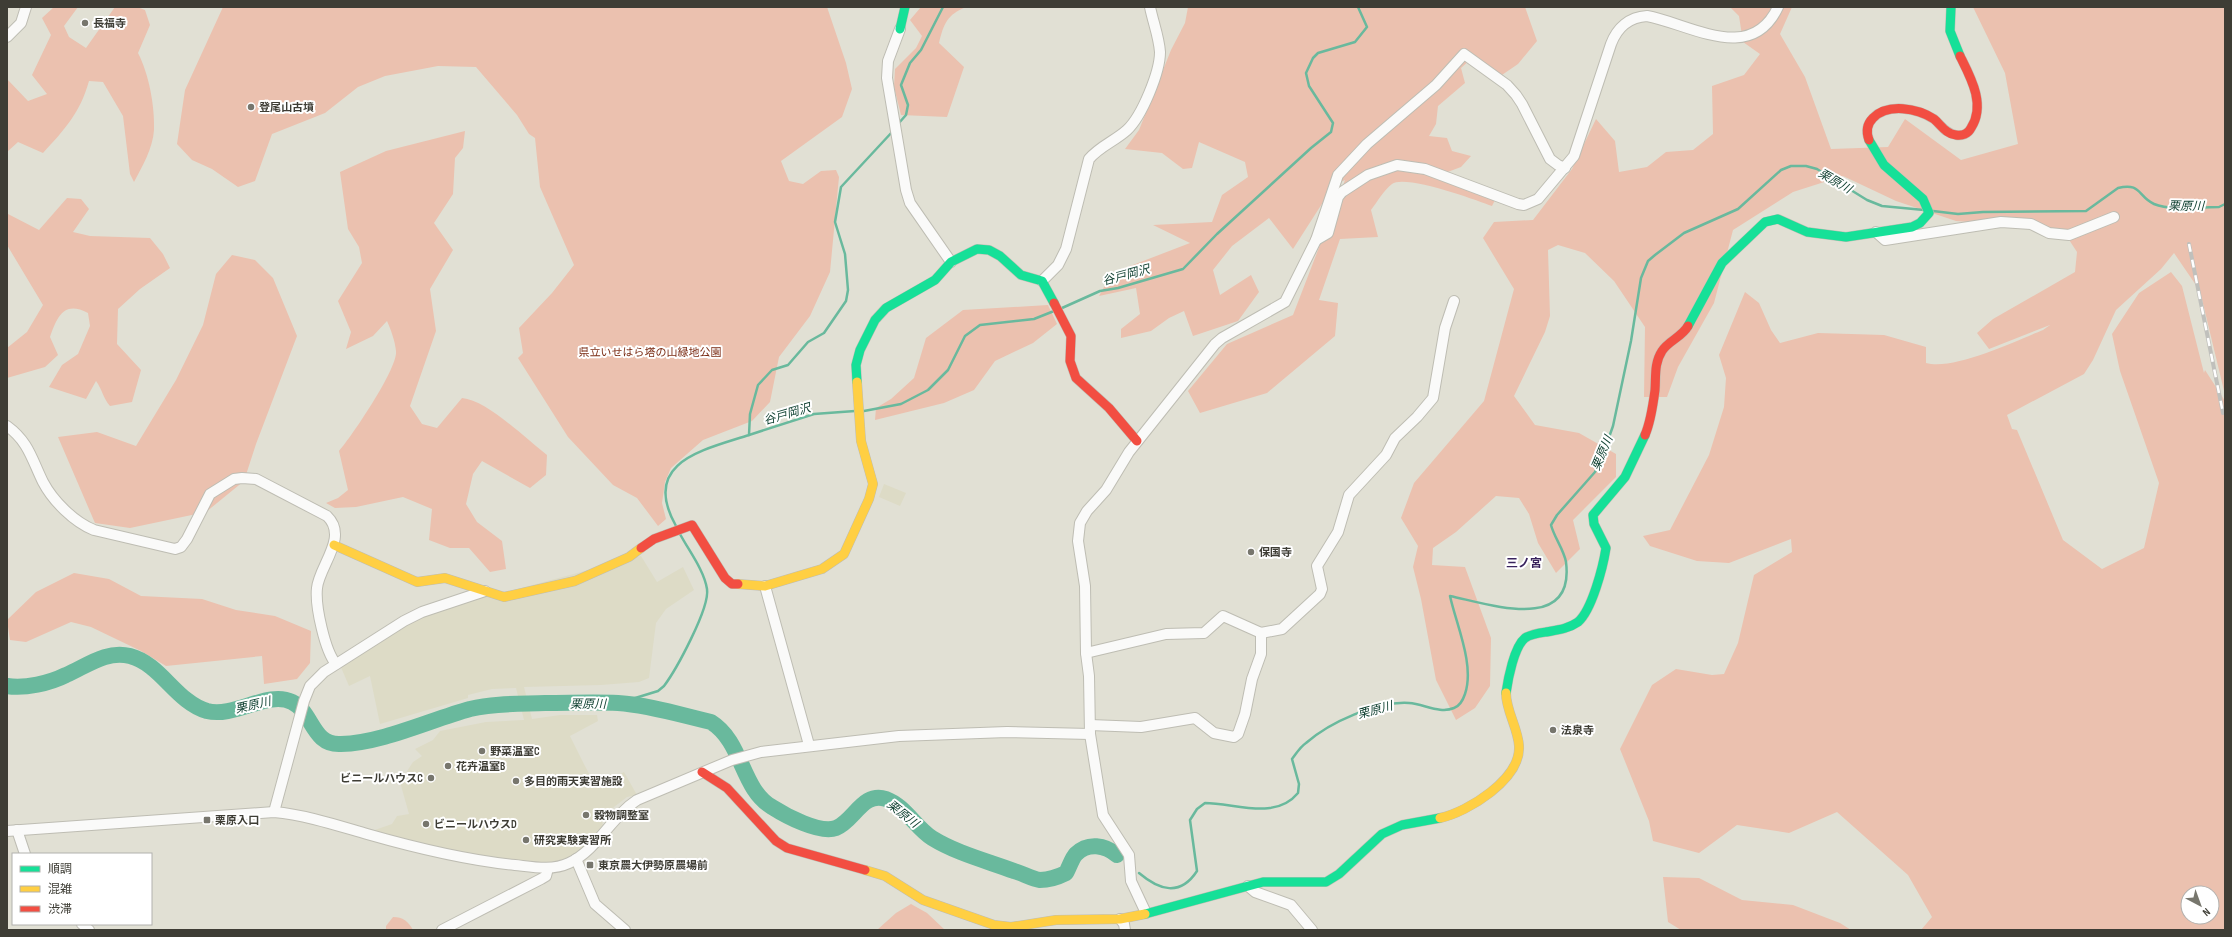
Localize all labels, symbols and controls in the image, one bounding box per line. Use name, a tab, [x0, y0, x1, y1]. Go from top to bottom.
place label: 長福寺	[93, 17, 126, 30]
marker: 長福寺	[80, 18, 90, 28]
place label: 登尾山古墳	[259, 101, 314, 114]
marker: 登尾山古墳	[246, 102, 256, 112]
water label: 栗原川	[1815, 166, 1856, 198]
water label: 栗原川	[2168, 199, 2206, 214]
water label: 谷戸岡沢	[1101, 262, 1153, 289]
park label: 県立いせはら塔の山緑地公園	[579, 346, 722, 359]
water label: 谷戸岡沢	[762, 400, 814, 428]
water label: 栗原川	[1589, 432, 1617, 473]
place label: 保国寺	[1259, 546, 1292, 559]
marker: 保国寺	[1246, 547, 1256, 557]
district label: 三ノ宮	[1506, 556, 1542, 571]
water label: 栗原川	[234, 694, 274, 717]
water label: 栗原川	[570, 697, 608, 712]
water label: 栗原川	[1356, 698, 1396, 722]
place label: 法泉寺	[1561, 724, 1594, 737]
marker: 法泉寺	[1548, 725, 1558, 735]
place label: 野菜温室C	[490, 745, 540, 758]
marker: 野菜温室C	[477, 746, 487, 756]
place label: 花卉温室B	[456, 760, 505, 773]
marker: 花卉温室B	[443, 761, 453, 771]
place label: ビニールハウスC	[340, 772, 423, 785]
marker: ビニールハウスC	[426, 773, 436, 783]
place label: 多目的雨天実習施設	[524, 775, 623, 788]
marker: 多目的雨天実習施設	[511, 776, 521, 786]
water label: 栗原川	[884, 797, 923, 833]
place label: 穀物調整室	[594, 809, 649, 822]
marker: 穀物調整室	[581, 810, 591, 820]
place label: 栗原入口	[215, 814, 259, 827]
marker: 栗原入口	[202, 815, 212, 825]
place label: ビニールハウスD	[434, 818, 517, 831]
marker: ビニールハウスD	[421, 819, 431, 829]
place label: 研究実験実習所	[534, 834, 611, 847]
marker: 研究実験実習所	[521, 835, 531, 845]
legend	[12, 853, 152, 925]
place label: 東京農大伊勢原農場前	[598, 859, 708, 872]
marker: 東京農大伊勢原農場前	[585, 860, 595, 870]
text: 順調	[48, 862, 72, 877]
text: 混雑	[48, 882, 72, 897]
north arrow	[2180, 885, 2220, 925]
text: 渋滞	[48, 902, 72, 917]
text: N	[2200, 905, 2213, 919]

